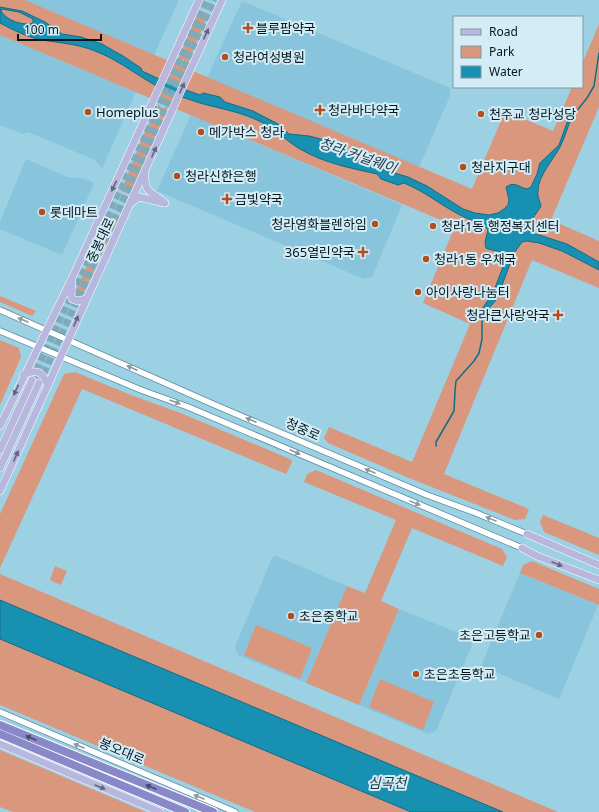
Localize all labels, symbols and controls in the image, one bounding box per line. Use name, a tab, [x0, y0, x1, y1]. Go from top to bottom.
scale bar	[18, 16, 101, 42]
legend	[453, 16, 583, 88]
place label: 블루팜약국	[256, 19, 316, 37]
text: 100 m	[24, 21, 59, 38]
marker: 블루팜약국	[243, 23, 253, 33]
text: Road	[489, 23, 518, 40]
one-way arrow	[203, 28, 209, 39]
text: Park	[489, 43, 515, 60]
place label: 청라여성병원	[233, 48, 305, 66]
marker: 청라여성병원	[220, 52, 230, 62]
text: Water	[489, 63, 523, 80]
one-way arrow	[179, 82, 185, 93]
place label: 청라바다약국	[328, 101, 400, 119]
place label: Homeplus	[96, 103, 159, 121]
marker: 청라바다약국	[315, 105, 325, 115]
place label: 천주교 청라성당	[489, 105, 576, 123]
marker: Homeplus	[83, 107, 93, 117]
marker: 천주교 청라성당	[476, 109, 486, 119]
place label: 메가박스 청라	[209, 123, 284, 141]
marker: 메가박스 청라	[196, 127, 206, 137]
water label: 청라 커널웨이	[317, 133, 400, 178]
one-way arrow	[151, 146, 157, 158]
place label: 청라지구대	[471, 158, 531, 176]
marker: 청라지구대	[458, 162, 468, 172]
place label: 청라신한은행	[185, 167, 257, 185]
marker: 청라신한은행	[172, 171, 182, 181]
one-way arrow	[111, 180, 117, 191]
place label: 금빛약국	[235, 190, 283, 208]
marker: 금빛약국	[222, 194, 232, 204]
place label: 롯데마트	[50, 203, 98, 221]
marker: 롯데마트	[37, 207, 47, 217]
street label: 중봉대로	[82, 214, 118, 265]
place label: 청라영화블렌하임	[271, 215, 367, 233]
place label: 청라1동 행정복지센터	[441, 217, 559, 235]
marker: 청라영화블렌하임	[370, 219, 380, 229]
marker: 청라1동 행정복지센터	[428, 221, 438, 231]
place label: 365열린약국	[285, 243, 355, 261]
marker: 365열린약국	[358, 247, 368, 257]
place label: 청라1동 우채국	[434, 250, 517, 268]
marker: 청라1동 우채국	[421, 254, 431, 264]
place label: 아이사랑나눔터	[426, 283, 510, 301]
marker: 아이사랑나눔터	[413, 287, 423, 297]
place label: 청라큰사랑약국	[466, 306, 550, 324]
marker: 청라큰사랑약국	[553, 310, 563, 320]
one-way arrow	[73, 316, 79, 327]
one-way arrow	[18, 317, 29, 323]
one-way arrow	[126, 365, 137, 371]
one-way arrow	[13, 385, 19, 397]
one-way arrow	[169, 399, 181, 405]
street label: 청중로	[283, 413, 323, 445]
one-way arrow	[244, 416, 256, 422]
one-way arrow	[289, 449, 301, 455]
one-way arrow	[13, 450, 19, 461]
one-way arrow	[364, 467, 376, 473]
one-way arrow	[409, 500, 420, 506]
one-way arrow	[485, 515, 497, 521]
one-way arrow	[552, 561, 563, 567]
place label: 초은중학교	[299, 607, 359, 625]
marker: 초은중학교	[286, 611, 296, 621]
place label: 초은고등학교	[459, 626, 531, 644]
marker: 초은고등학교	[534, 630, 544, 640]
place label: 초은초등학교	[424, 665, 496, 683]
marker: 초은초등학교	[411, 669, 421, 679]
street label: 봉오대로	[96, 733, 148, 769]
one-way arrow	[24, 734, 36, 740]
one-way arrow	[74, 743, 85, 749]
water label: 심곡천	[368, 773, 407, 792]
one-way arrow	[95, 784, 107, 790]
one-way arrow	[144, 784, 156, 790]
one-way arrow	[192, 793, 204, 799]

